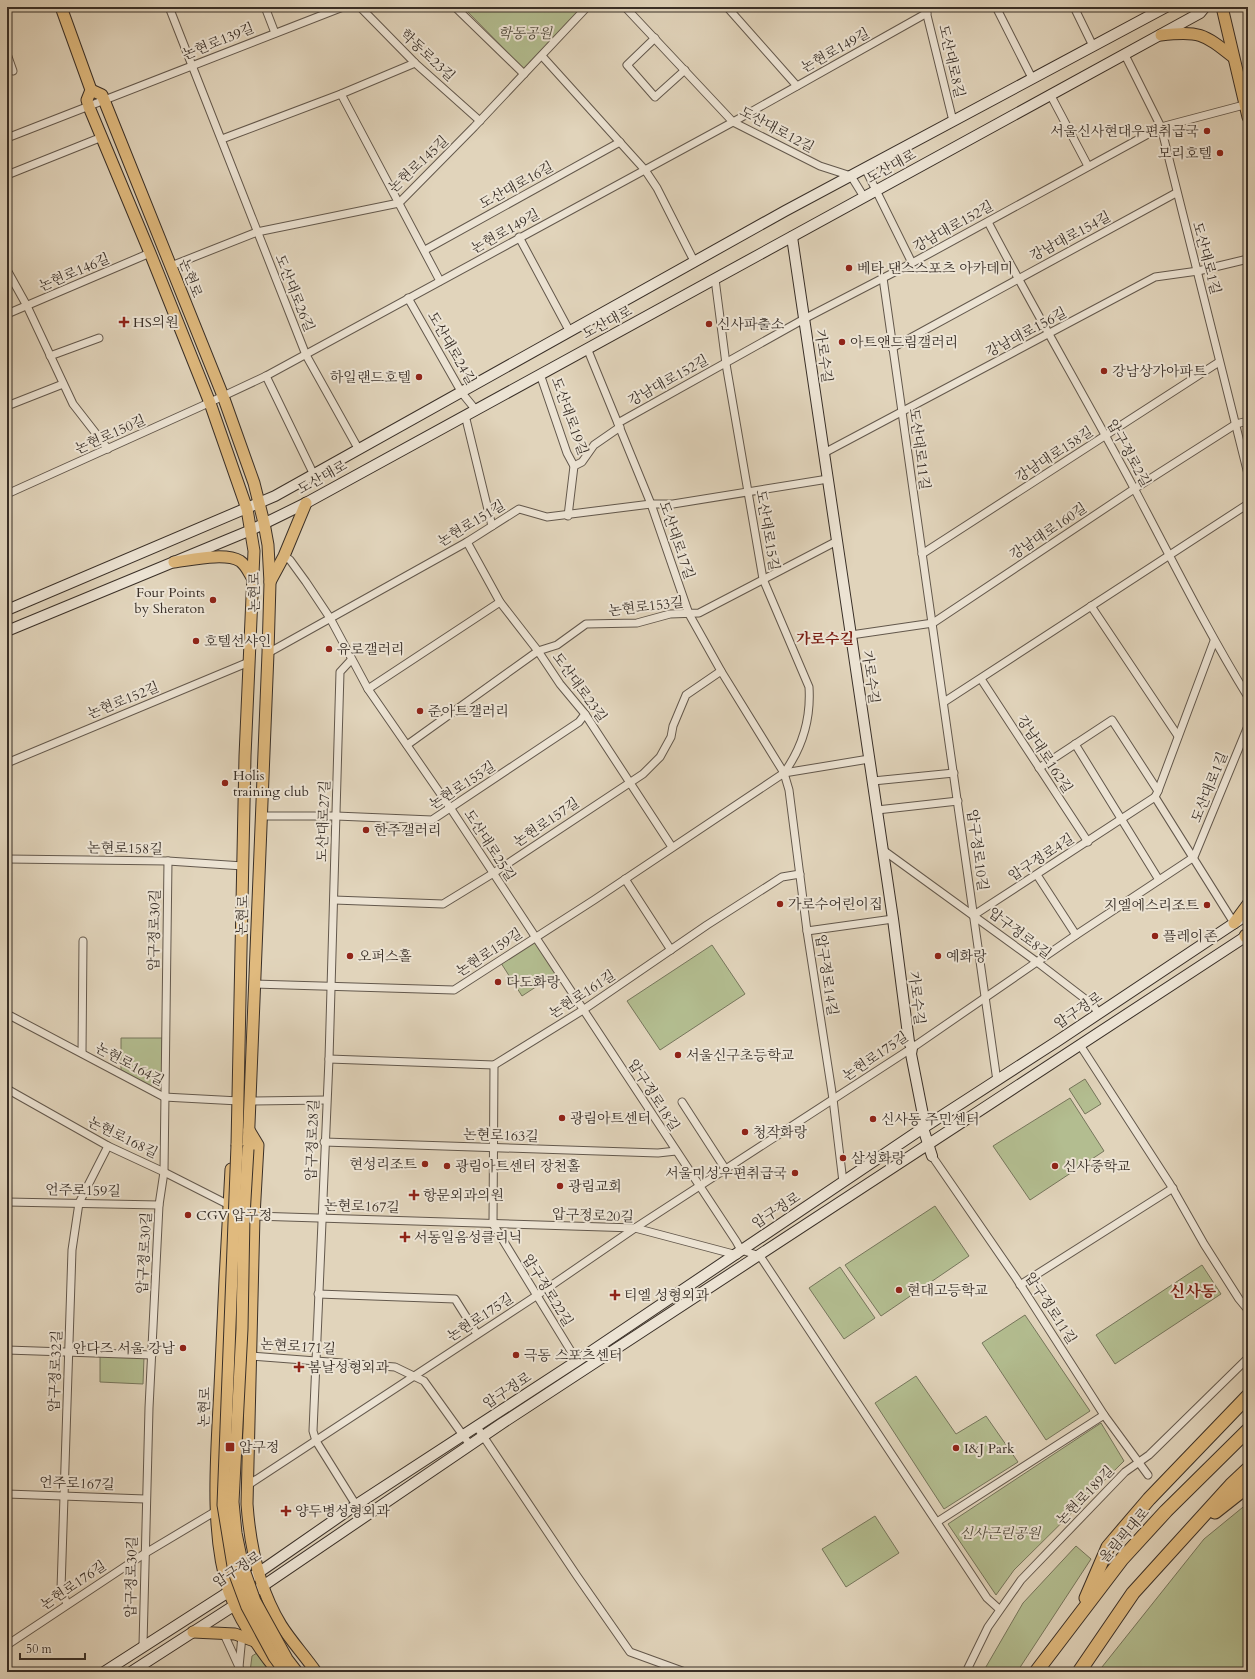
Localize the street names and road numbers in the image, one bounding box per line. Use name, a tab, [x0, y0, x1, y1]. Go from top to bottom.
street label: 논현로139길	[180, 18, 257, 64]
street label: 도산대로8길	[934, 23, 969, 100]
street label: 논현로149길	[798, 24, 873, 77]
street label: 학동로23길	[396, 25, 459, 86]
street label: 도산대로12길	[736, 102, 817, 157]
street label: 논현로145길	[384, 132, 452, 197]
street label: 도산대로	[863, 145, 920, 188]
street label: 도산대로16길	[476, 157, 557, 214]
street label: 강남대로152길	[910, 197, 997, 256]
street label: 논현로149길	[468, 205, 543, 258]
street label: 강남대로154길	[1026, 207, 1114, 266]
street label: 도산대로1길	[1188, 220, 1225, 297]
street label: 논현로146길	[36, 249, 113, 296]
street label: 도산대로26길	[270, 252, 319, 335]
street label: 논현로	[174, 256, 207, 301]
street label: 도산대로	[579, 301, 636, 344]
street label: 강남대로156길	[982, 303, 1070, 362]
street label: 도산대로24길	[423, 308, 480, 388]
street label: 가로수길	[810, 328, 837, 384]
street label: 강남대로152길	[625, 351, 712, 410]
street label: 도산대로19길	[547, 374, 592, 458]
street label: 도산대로11길	[904, 407, 935, 491]
street label: 논현로150길	[72, 410, 149, 459]
street label: 압구정로2길	[1102, 416, 1155, 491]
street label: 강남대로158길	[1012, 422, 1097, 487]
street label: 도산대로	[294, 456, 351, 499]
street label: 도산대로15길	[751, 488, 784, 572]
street label: 논현로151길	[434, 496, 509, 551]
street label: 도산대로17길	[654, 498, 699, 582]
street label: 강남대로160길	[1006, 499, 1091, 564]
street label: 논현로	[245, 571, 264, 612]
street label: 논현로153길	[607, 592, 685, 621]
street label: 도산대로23길	[548, 649, 611, 726]
street label: 가로수길	[857, 649, 884, 705]
street label: 논현로152길	[85, 677, 162, 723]
street label: 강남대로162길	[1012, 712, 1077, 797]
street label: 도산대로1길	[1187, 749, 1232, 825]
street label: 논현로155길	[425, 757, 499, 814]
street label: 도산대로27길	[313, 780, 334, 862]
street label: 논현로157길	[510, 793, 583, 851]
street label: 도산대로25길	[459, 806, 520, 885]
street label: 압구정로10길	[962, 808, 993, 892]
street label: 압구정로4길	[1005, 829, 1078, 886]
street label: 논현로158길	[87, 838, 163, 859]
street label: 압구정로30길	[144, 889, 165, 971]
street label: 논현로	[232, 894, 253, 936]
street label: 압구정로8길	[984, 903, 1055, 963]
street label: 논현로159길	[452, 924, 526, 981]
street label: 압구정로14길	[811, 933, 842, 1017]
street label: 논현로161길	[545, 966, 619, 1023]
street label: 가로수길	[904, 970, 929, 1026]
street label: 압구정로	[1051, 987, 1106, 1033]
street label: 논현로175길	[839, 1027, 912, 1085]
street label: 논현로164길	[92, 1038, 168, 1091]
street label: 압구정로18길	[623, 1056, 684, 1135]
street label: 압구정로28길	[302, 1099, 323, 1181]
street label: 논현로168길	[85, 1112, 161, 1163]
street label: 논현로163길	[463, 1125, 539, 1146]
street label: 언주로159길	[45, 1180, 121, 1201]
street label: 압구정로	[748, 1187, 805, 1233]
street label: 논현로167길	[324, 1196, 400, 1217]
street label: 압구정로20길	[552, 1205, 634, 1226]
street label: 압구정로30길	[133, 1212, 156, 1294]
street label: 압구정로22길	[518, 1250, 577, 1330]
street label: 압구정로11길	[1020, 1269, 1081, 1348]
street label: 논현로175길	[443, 1289, 517, 1346]
street label: 압구정로32길	[45, 1330, 66, 1412]
street label: 논현로171길	[260, 1334, 336, 1359]
street label: 압구정로	[479, 1367, 536, 1413]
street label: 논현로	[194, 1386, 215, 1428]
street label: 논현로189길	[1052, 1462, 1118, 1529]
street label: 언주로167길	[39, 1473, 115, 1494]
street label: 올림픽대로	[1095, 1503, 1154, 1567]
street label: 압구정로30길	[121, 1536, 142, 1618]
street label: 압구정로	[209, 1546, 266, 1592]
street label: 논현로176길	[37, 1556, 110, 1614]

